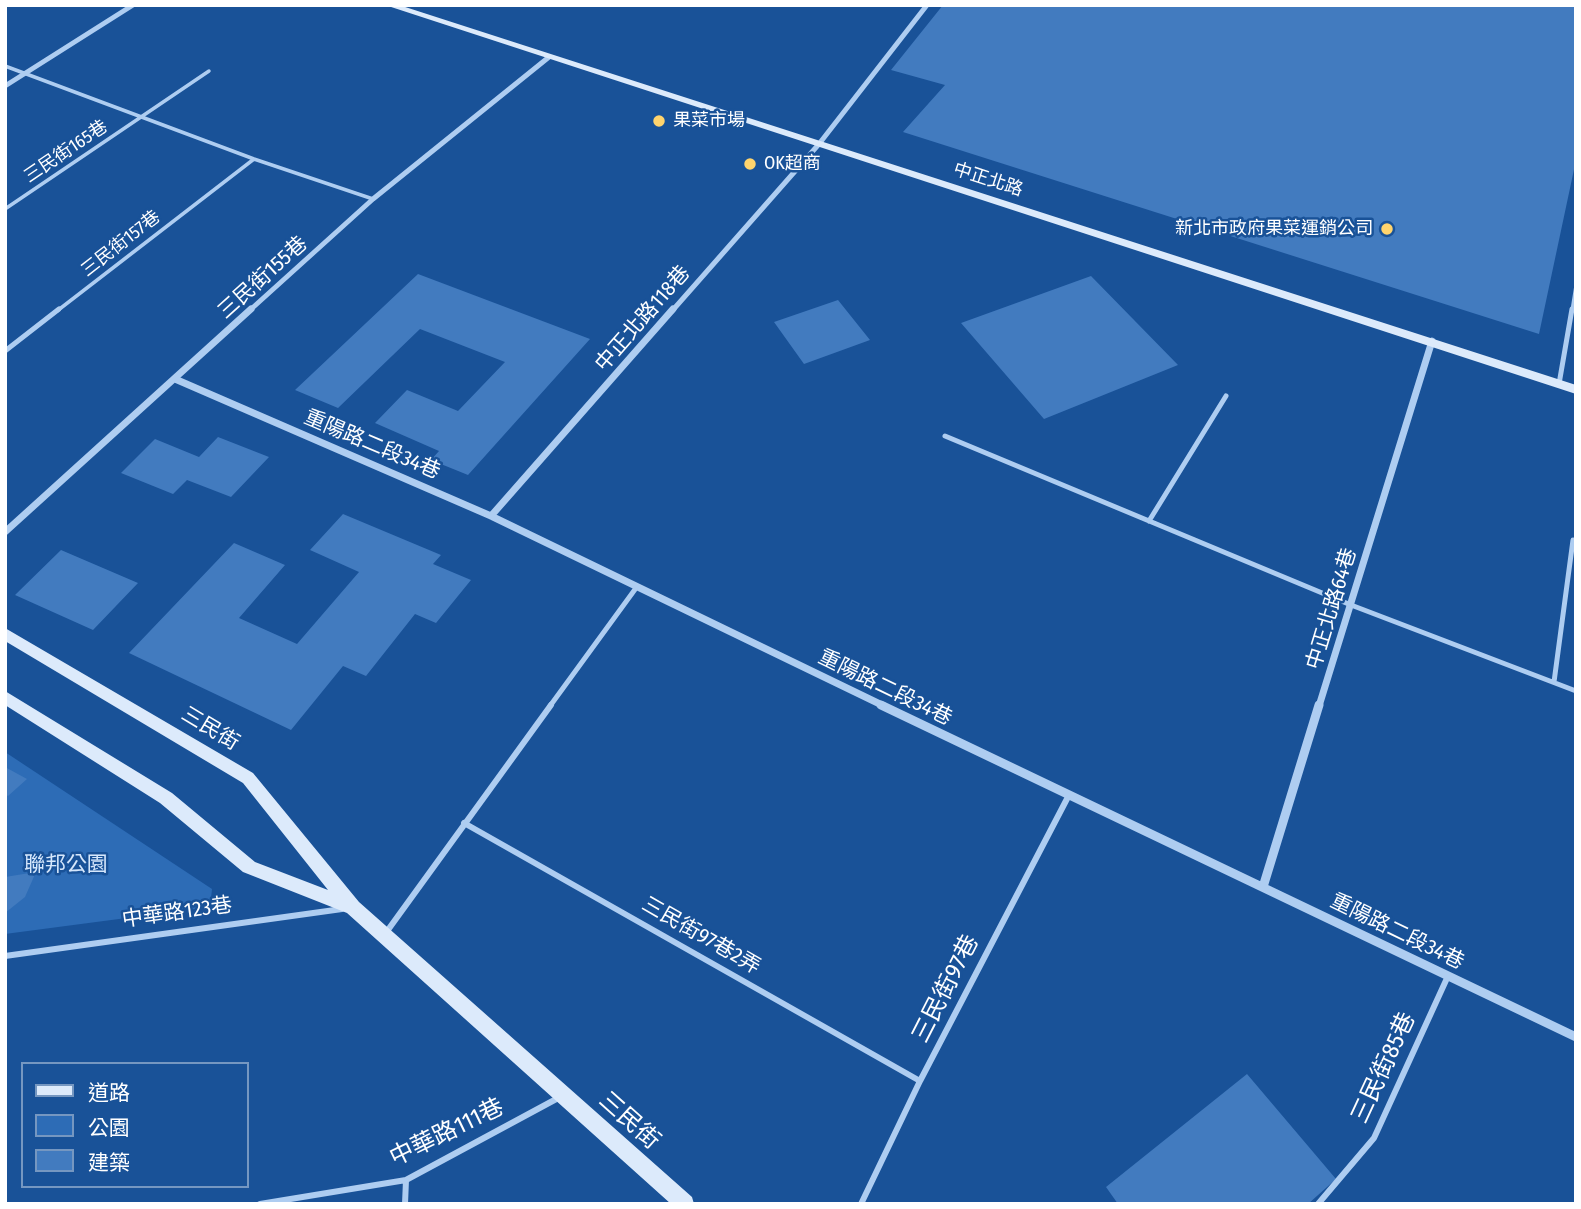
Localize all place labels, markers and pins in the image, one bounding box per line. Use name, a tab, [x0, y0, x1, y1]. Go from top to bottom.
place label: 果菜市場	[673, 110, 745, 132]
marker: 果菜市場	[651, 113, 667, 129]
place label: OK超商	[764, 153, 821, 175]
marker: OK超商	[742, 156, 758, 172]
place label: 新北市政府果菜運銷公司	[1175, 218, 1373, 240]
marker: 新北市政府果菜運銷公司	[1379, 221, 1395, 237]

